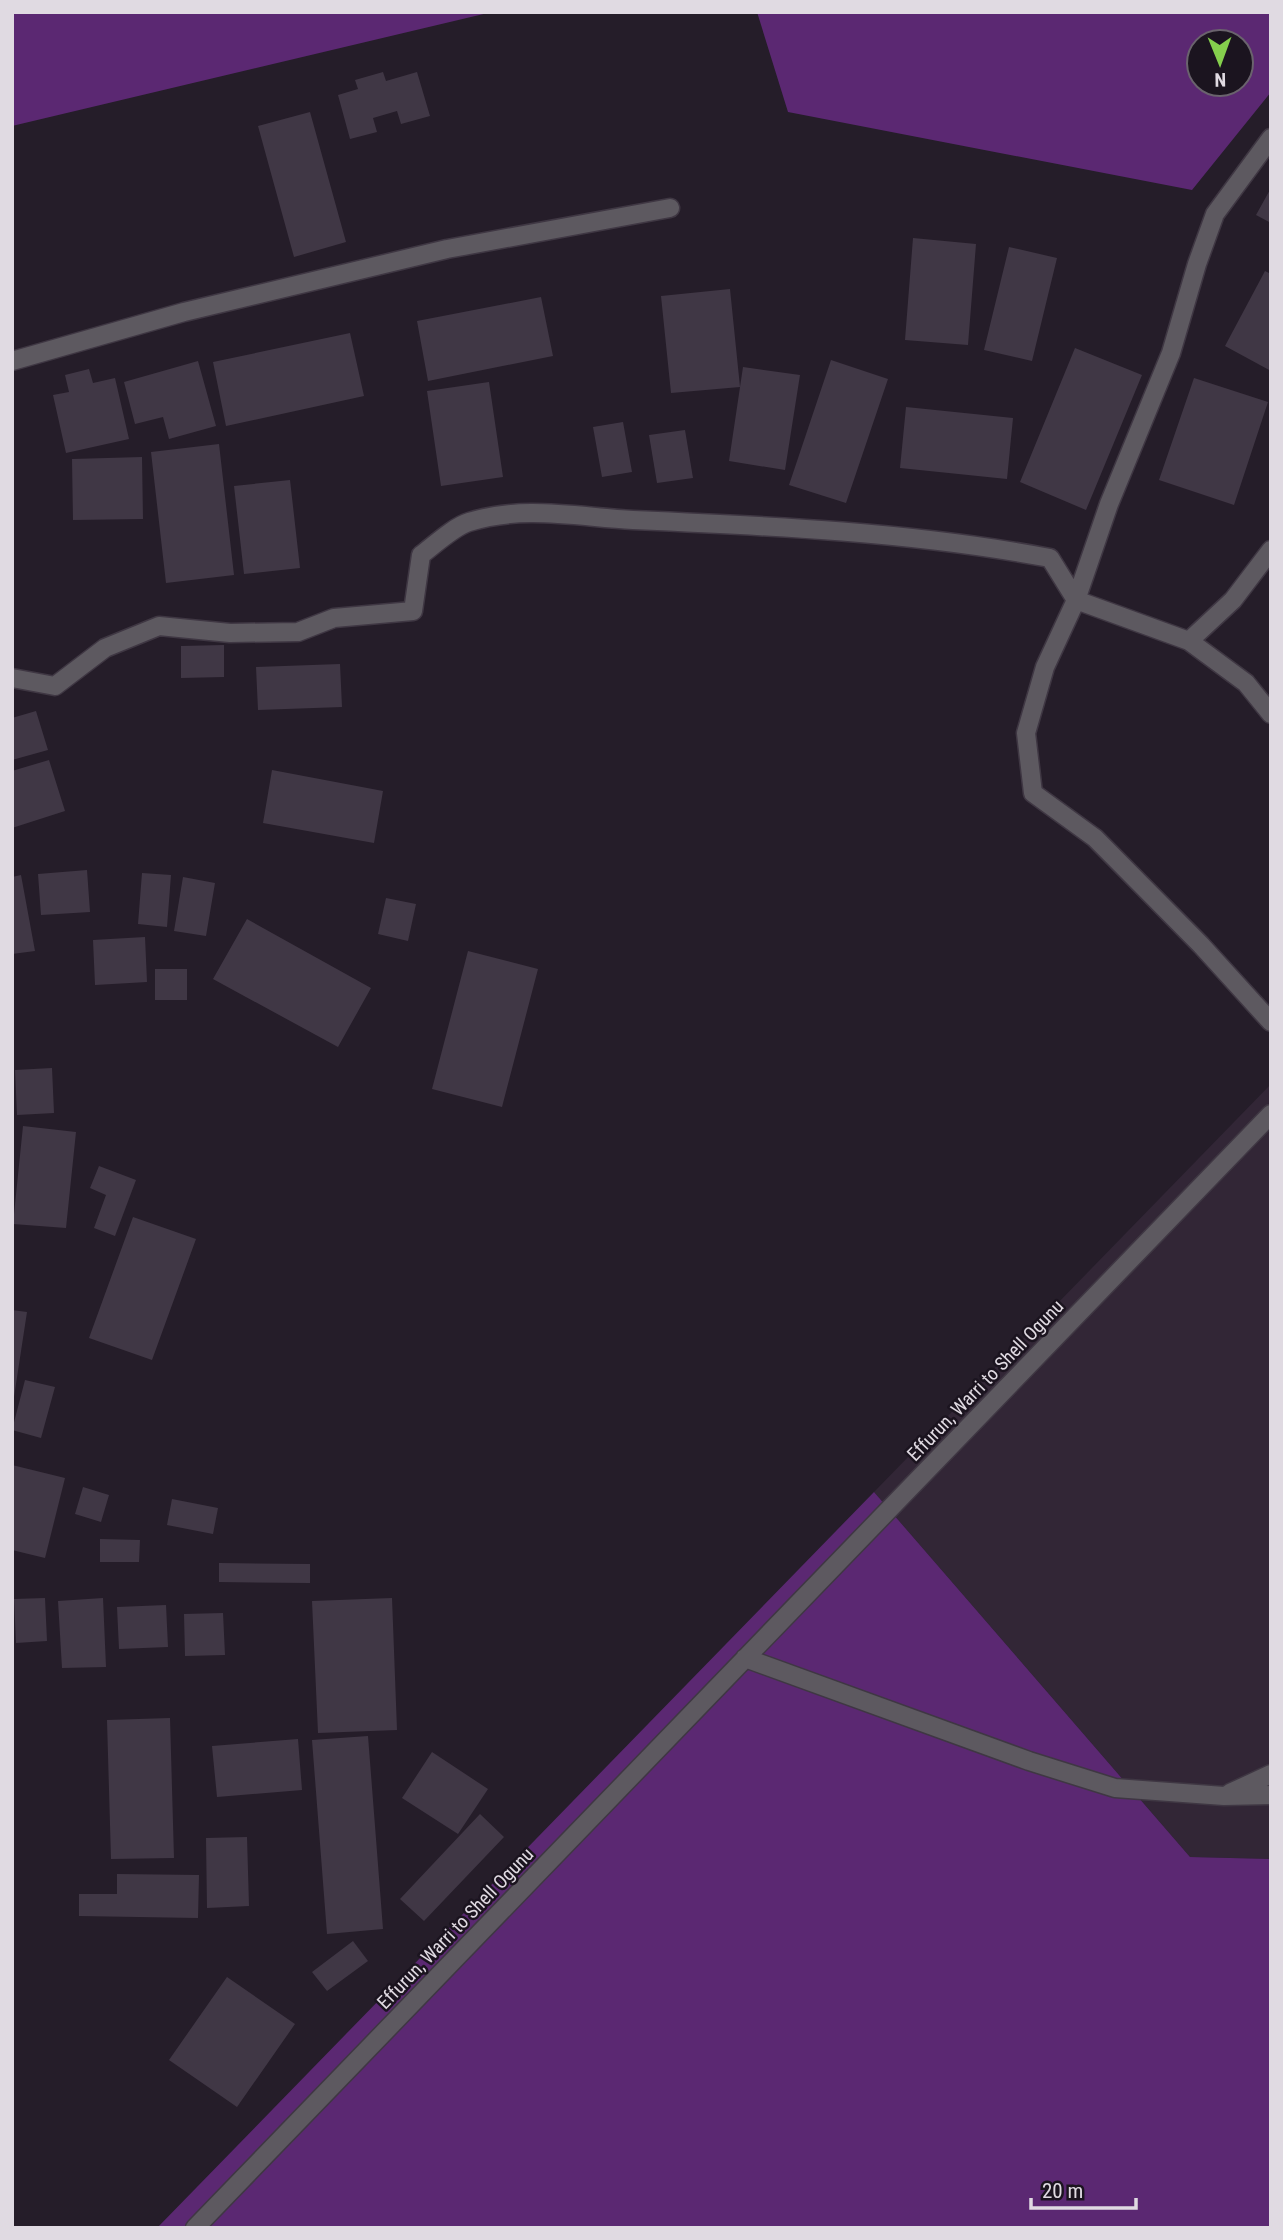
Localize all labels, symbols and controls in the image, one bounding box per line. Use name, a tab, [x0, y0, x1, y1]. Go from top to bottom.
north arrow	[1185, 28, 1255, 98]
text: N	[1214, 68, 1226, 91]
street label: Effurun, Warri to Shell Ogunu	[902, 1295, 1068, 1466]
street label: Effurun, Warri to Shell Ogunu	[372, 1843, 538, 2014]
scale bar	[1031, 2166, 1136, 2210]
text: 20 m	[1042, 2179, 1083, 2203]

